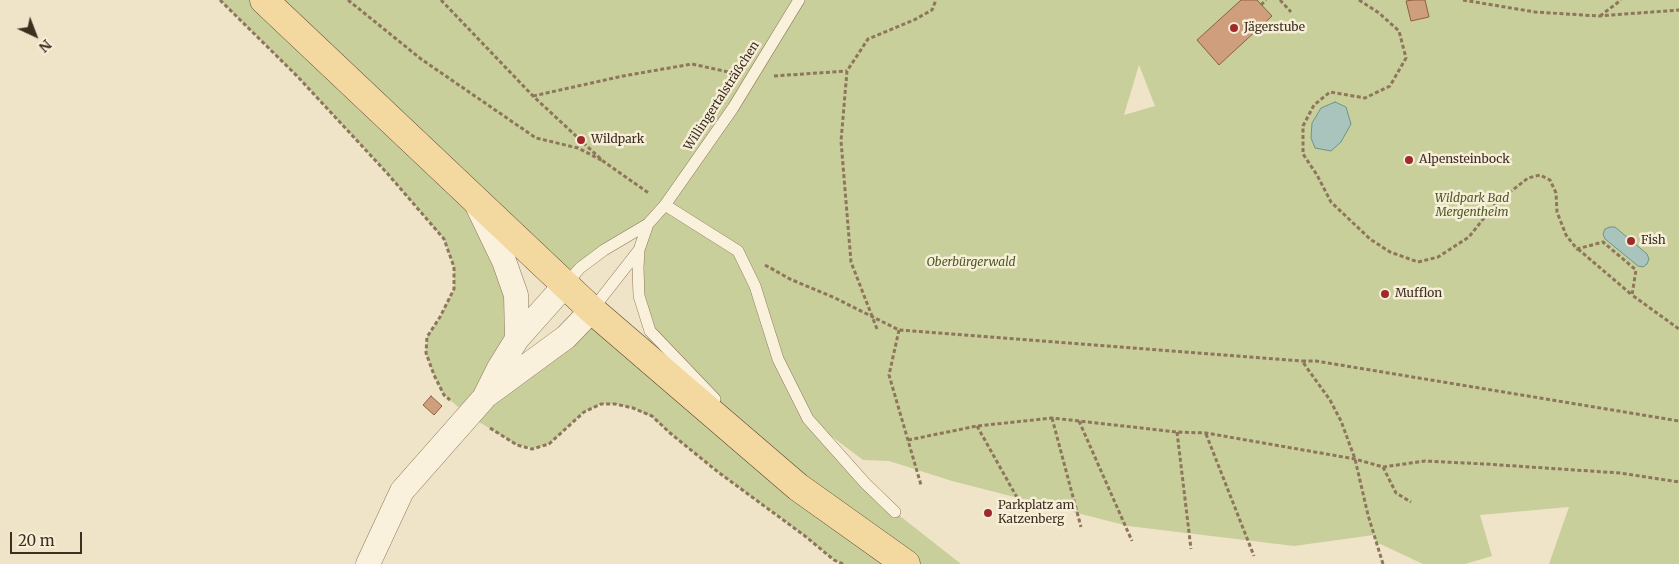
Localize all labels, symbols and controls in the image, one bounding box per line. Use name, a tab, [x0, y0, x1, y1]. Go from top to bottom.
north arrow	[10, 10, 60, 60]
place label: Jägerstube	[1244, 21, 1305, 35]
marker: Jägerstube	[1228, 22, 1240, 34]
text: N	[35, 36, 55, 56]
street label: Willingertalsträßchen	[681, 39, 763, 153]
place label: Wildpark	[591, 133, 644, 147]
marker: Wildpark	[575, 134, 587, 146]
place label: Alpensteinbock	[1419, 153, 1510, 167]
marker: Alpensteinbock	[1403, 154, 1415, 166]
park label: Wildpark Bad Mergentheim	[1435, 192, 1509, 220]
place label: Fish	[1641, 234, 1666, 248]
marker: Fish	[1625, 235, 1637, 247]
park label: Oberbürgerwald	[926, 256, 1016, 270]
place label: Mufflon	[1395, 287, 1442, 301]
marker: Mufflon	[1379, 288, 1391, 300]
place label: Parkplatz am Katzenberg	[998, 499, 1074, 527]
marker: Parkplatz am Katzenberg	[982, 507, 994, 519]
scale bar	[12, 522, 85, 554]
text: 20 m	[18, 531, 55, 550]

